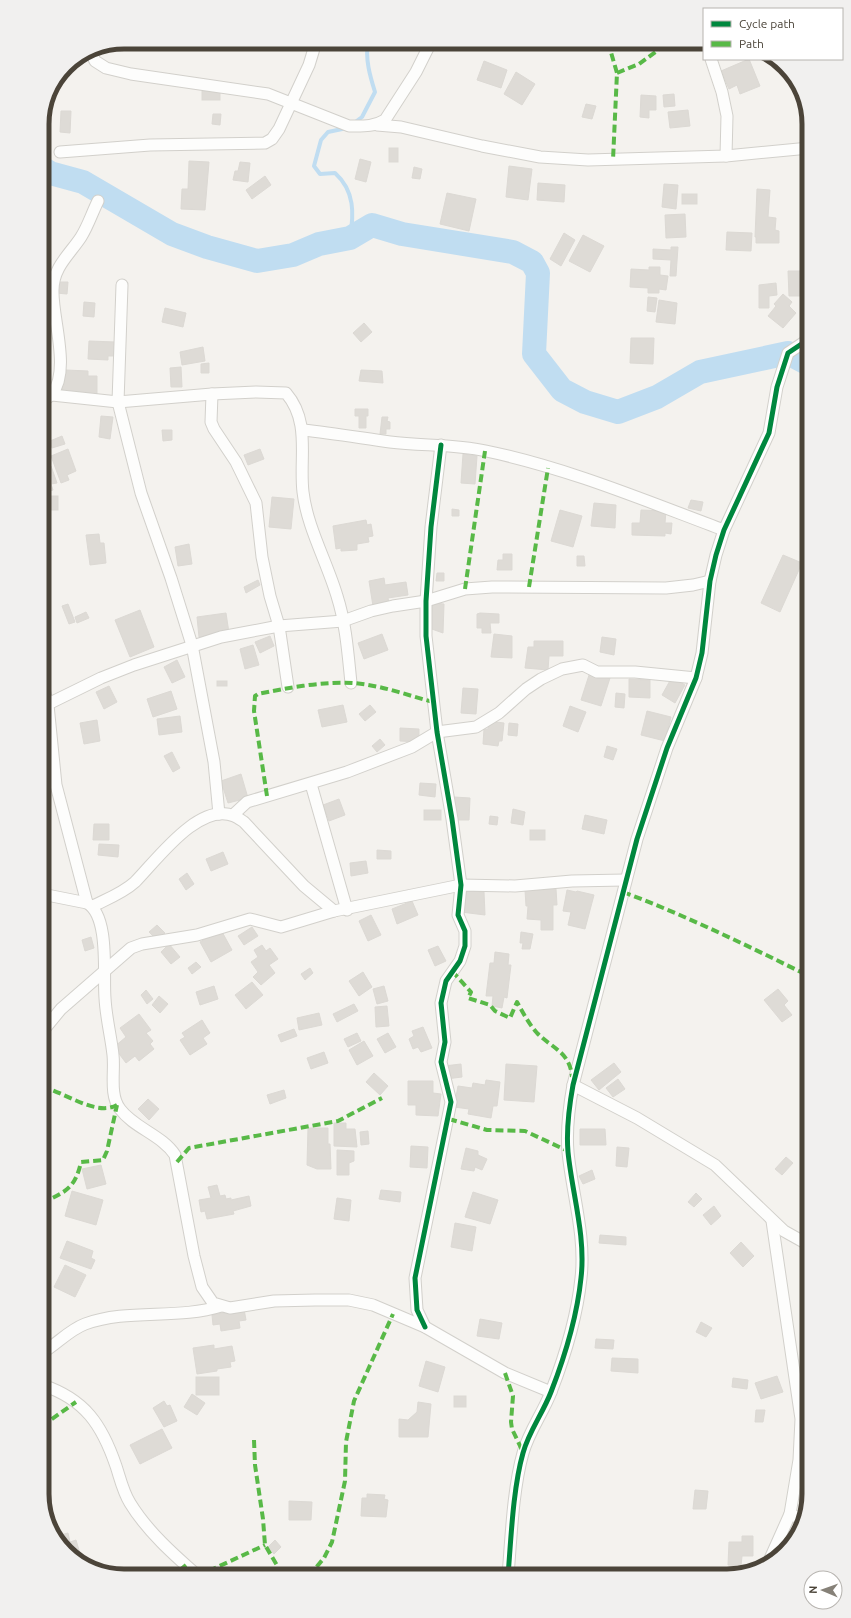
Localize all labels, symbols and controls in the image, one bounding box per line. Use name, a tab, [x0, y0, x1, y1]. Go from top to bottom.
legend	[703, 8, 843, 60]
text: Cycle path	[739, 17, 795, 30]
text: Path	[739, 37, 764, 50]
north arrow	[803, 1570, 843, 1610]
text: N	[807, 1585, 819, 1594]

